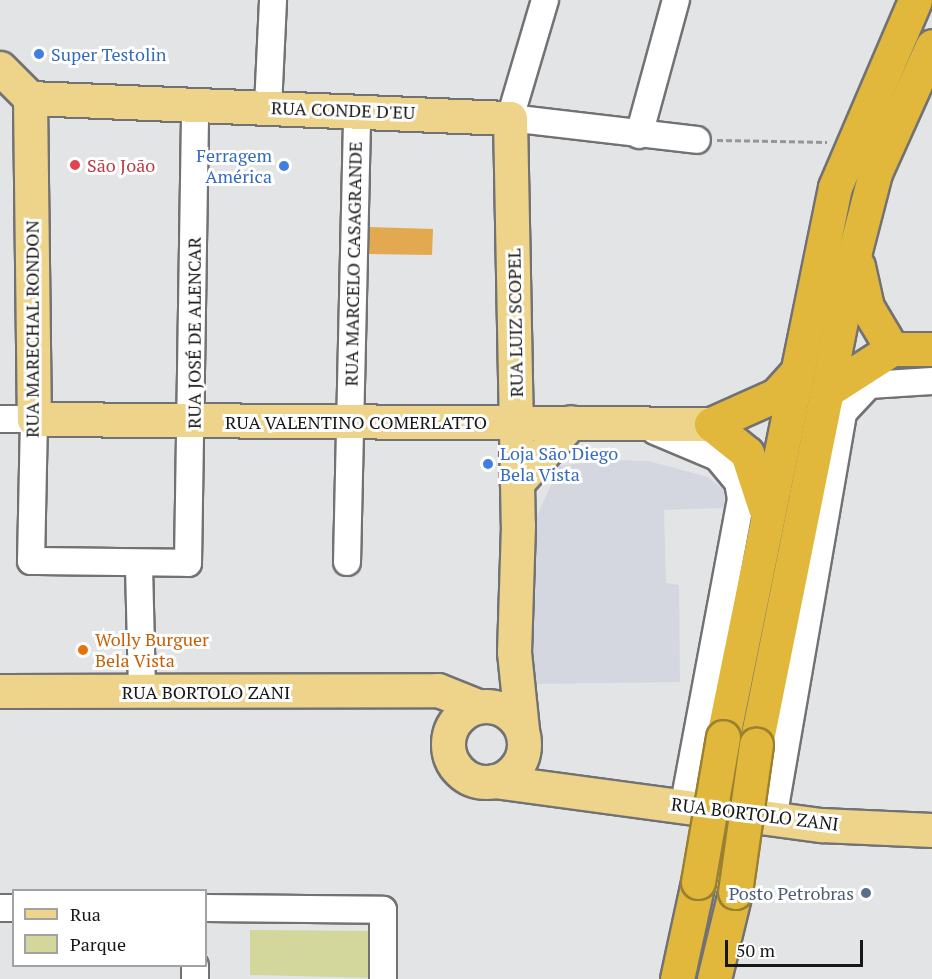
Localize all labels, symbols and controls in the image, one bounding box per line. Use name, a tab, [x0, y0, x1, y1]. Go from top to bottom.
place label: Super Testolin	[51, 43, 167, 65]
marker: Super Testolin	[32, 47, 46, 61]
street label: RUA CONDE D'EU	[270, 97, 416, 123]
street label: RUA MARCELO CASAGRANDE	[340, 141, 366, 387]
place label: Ferragem América	[196, 145, 272, 188]
place label: São João	[87, 154, 155, 176]
marker: São João	[68, 158, 82, 172]
marker: Ferragem América	[277, 159, 291, 173]
street label: RUA MARECHAL RONDON	[21, 220, 43, 438]
street label: RUA JOSÉ DE ALENCAR	[183, 237, 205, 429]
street label: RUA LUIZ SCOPEL	[503, 248, 527, 398]
street label: RUA VALENTINO COMERLATTO	[225, 411, 487, 433]
place label: Loja São Diego Bela Vista	[500, 443, 618, 486]
marker: Loja São Diego Bela Vista	[481, 457, 495, 471]
place label: Wolly Burguer Bela Vista	[95, 629, 209, 672]
marker: Wolly Burguer Bela Vista	[76, 643, 90, 657]
street label: RUA BORTOLO ZANI	[122, 681, 290, 703]
street label: RUA BORTOLO ZANI	[670, 793, 840, 835]
place label: Posto Petrobras	[729, 882, 854, 904]
marker: Posto Petrobras	[859, 886, 873, 900]
legend	[12, 889, 207, 967]
text: Rua	[70, 902, 101, 926]
scale bar	[728, 928, 866, 966]
text: Parque	[70, 932, 126, 956]
text: 50 m	[736, 938, 775, 962]

